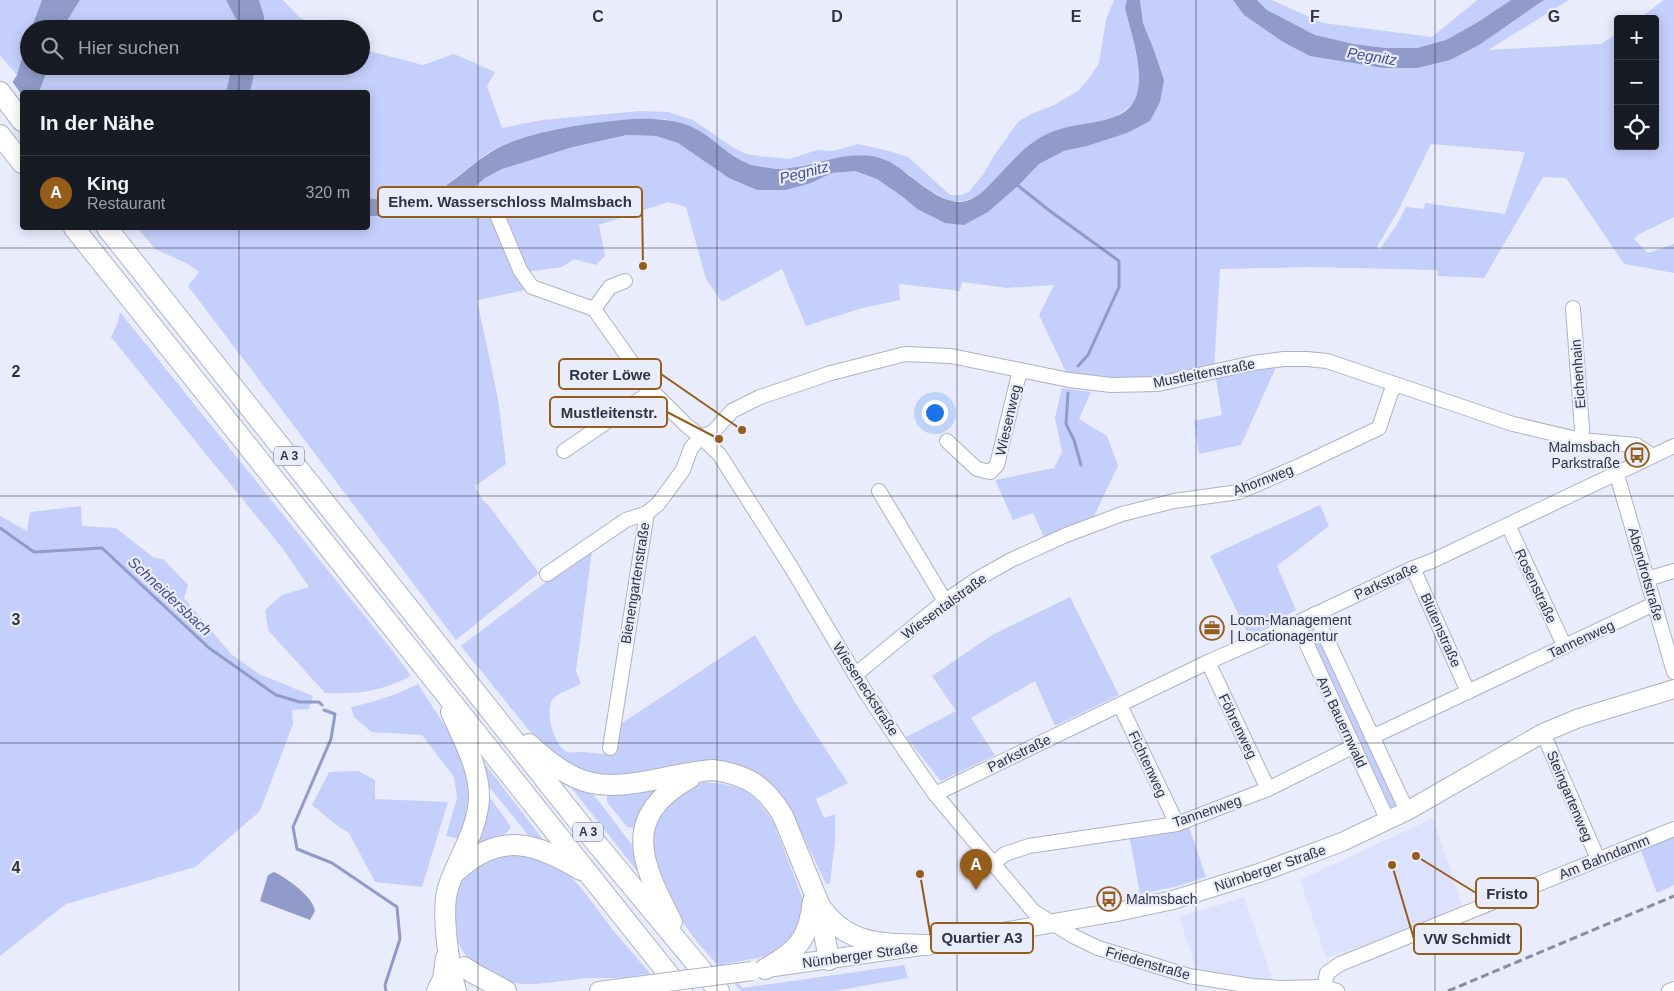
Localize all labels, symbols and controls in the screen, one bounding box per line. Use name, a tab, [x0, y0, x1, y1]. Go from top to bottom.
text: C	[592, 8, 604, 25]
text: D	[831, 8, 843, 25]
text: E	[1071, 8, 1082, 25]
text: F	[1310, 8, 1320, 25]
text: G	[1548, 8, 1560, 25]
map controls	[1614, 15, 1659, 150]
button: +	[1614, 15, 1659, 60]
search box	[20, 20, 370, 75]
icon: search	[38, 34, 66, 62]
text: Hier suchen	[78, 37, 179, 58]
water label: Pegnitz	[1346, 44, 1399, 68]
button: −	[1614, 60, 1659, 105]
button: locate	[1614, 105, 1659, 150]
text: In der Nähe	[40, 111, 154, 134]
water label: Pegnitz	[778, 158, 831, 186]
text: King	[87, 173, 129, 194]
text: A	[50, 184, 62, 201]
text: 320 m	[306, 184, 350, 201]
callout: Ehem. Wasserschloss Malmsbach	[378, 187, 642, 217]
text: Ehem. Wasserschloss Malmsbach	[388, 193, 632, 210]
text: Restaurant	[87, 195, 165, 212]
street label: Eichenhain	[1568, 339, 1588, 409]
street label: Mustleitenstraße	[1152, 355, 1257, 391]
callout: Roter Löwe	[559, 359, 661, 389]
text: 2	[12, 363, 21, 380]
text: Roter Löwe	[569, 366, 651, 383]
street label: Wiesenweg	[992, 383, 1024, 457]
callout: Mustleitenstr.	[550, 397, 667, 427]
your location	[922, 400, 948, 426]
text: Mustleitenstr.	[561, 404, 657, 421]
place label: Malmsbach Parkstraße	[1548, 439, 1620, 471]
bus stop icon: Malmsbach Parkstraße	[1624, 442, 1650, 468]
road number: A 3	[274, 446, 304, 466]
street label: Ahornweg	[1231, 461, 1295, 499]
street label: Bienengartenstraße	[617, 521, 653, 645]
street label: Abendrotstraße	[1625, 525, 1667, 623]
street label: Rosenstraße	[1512, 546, 1560, 626]
water label: Schneidersbach	[125, 553, 215, 639]
street label: Parkstraße	[1352, 559, 1421, 603]
street label: Wiesentalstraße	[898, 570, 990, 642]
street label: Blütenstraße	[1418, 590, 1465, 670]
text: 3	[12, 611, 21, 628]
place label: Loom-Management | Locationagentur	[1230, 612, 1352, 644]
office icon: Loom-Management | Locationagentur	[1199, 615, 1225, 641]
street label: Tannenweg	[1545, 617, 1617, 661]
street label: Wieseneckstraße	[830, 639, 902, 739]
street label: Am Bauernwald	[1314, 674, 1370, 770]
street label: Föhrenweg	[1215, 691, 1261, 761]
street label: Fichtenweg	[1126, 728, 1170, 800]
street label: Parkstraße	[985, 731, 1053, 775]
street label: Steingartenweg	[1544, 748, 1596, 844]
street label: Tannenweg	[1171, 792, 1243, 830]
road number: A 3	[573, 822, 603, 842]
street label: Am Bahndamm	[1556, 832, 1652, 882]
street label: Nürnberger Straße	[1212, 841, 1328, 895]
pin: A	[960, 849, 992, 890]
text: 4	[12, 859, 21, 876]
callout: Fristo	[1476, 878, 1538, 908]
text: Fristo	[1486, 885, 1528, 902]
bus stop icon: Malmsbach	[1096, 886, 1122, 912]
place label: Malmsbach	[1126, 891, 1198, 907]
callout: Quartier A3	[931, 923, 1033, 953]
callout: VW Schmidt	[1414, 924, 1521, 954]
text: Quartier A3	[941, 929, 1023, 946]
text: VW Schmidt	[1423, 930, 1511, 947]
street label: Nürnberger Straße	[801, 939, 919, 971]
street label: Friedenstraße	[1104, 943, 1192, 983]

